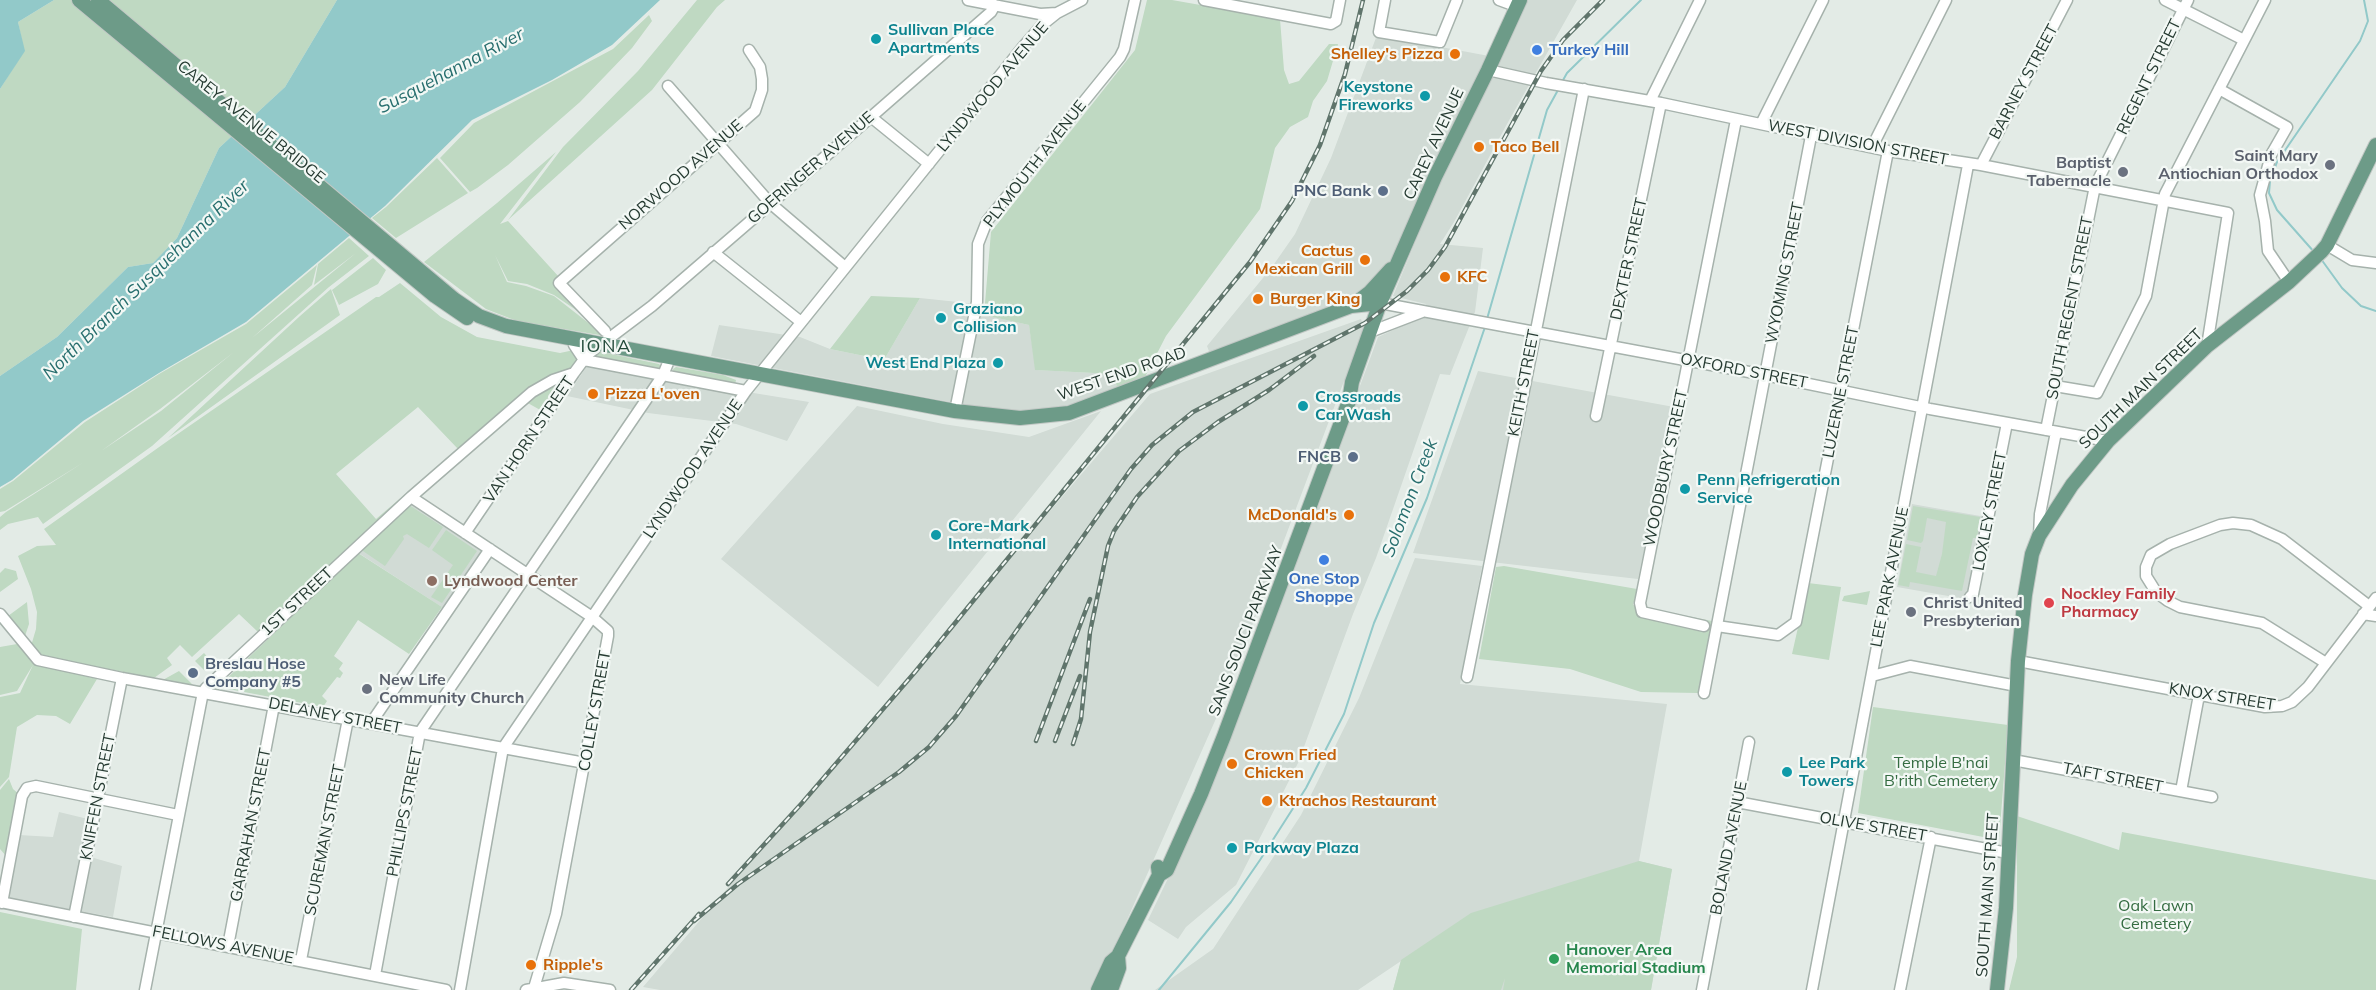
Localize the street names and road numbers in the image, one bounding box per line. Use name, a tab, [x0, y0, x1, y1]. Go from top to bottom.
street label: REGENT STREET	[2113, 16, 2185, 138]
street label: LYNDWOOD AVENUE	[933, 18, 1053, 156]
street label: BARNEY STREET	[1986, 21, 2062, 143]
street label: CAREY AVENUE BRIDGE	[173, 56, 329, 188]
street label: CAREY AVENUE	[1400, 85, 1468, 203]
street label: PLYMOUTH AVENUE	[980, 97, 1090, 231]
street label: GOERINGER AVENUE	[744, 108, 878, 228]
street label: NORWOOD AVENUE	[615, 116, 747, 234]
street label: WEST DIVISION STREET	[1766, 116, 1950, 170]
street label: DEXTER STREET	[1607, 196, 1651, 322]
street label: WYOMING STREET	[1762, 201, 1808, 345]
street label: SOUTH REGENT STREET	[2043, 215, 2097, 401]
street label: LUZERNE STREET	[1819, 324, 1863, 460]
street label: SOUTH MAIN STREET	[2075, 325, 2207, 453]
street label: KEITH STREET	[1504, 328, 1544, 438]
street label: WEST END ROAD	[1055, 343, 1189, 405]
street label: OXFORD STREET	[1679, 349, 1809, 393]
street label: VAN HORN STREET	[479, 373, 579, 507]
street label: WOODBURY STREET	[1640, 388, 1692, 548]
street label: LYNDWOOD AVENUE	[639, 396, 747, 542]
street label: LOXLEY STREET	[1969, 450, 2011, 572]
street label: LEE PARK AVENUE	[1867, 505, 1913, 649]
street label: SANS SOUCI PARKWAY	[1205, 543, 1287, 719]
street label: 1ST STREET	[257, 564, 337, 640]
street label: COLLEY STREET	[575, 649, 615, 773]
street label: KNOX STREET	[2167, 679, 2277, 715]
street label: DELANEY STREET	[267, 694, 403, 738]
street label: KNIFFEN STREET	[76, 732, 120, 862]
street label: PHILLIPS STREET	[383, 746, 427, 878]
street label: GARRAHAN STREET	[227, 747, 275, 903]
street label: TAFT STREET	[2061, 759, 2165, 797]
street label: SCUREMAN STREET	[301, 763, 349, 917]
street label: BOLAND AVENUE	[1707, 779, 1751, 917]
street label: OLIVE STREET	[1818, 808, 1928, 846]
street label: SOUTH MAIN STREET	[1973, 812, 2003, 978]
street label: FELLOWS AVENUE	[151, 922, 295, 968]

